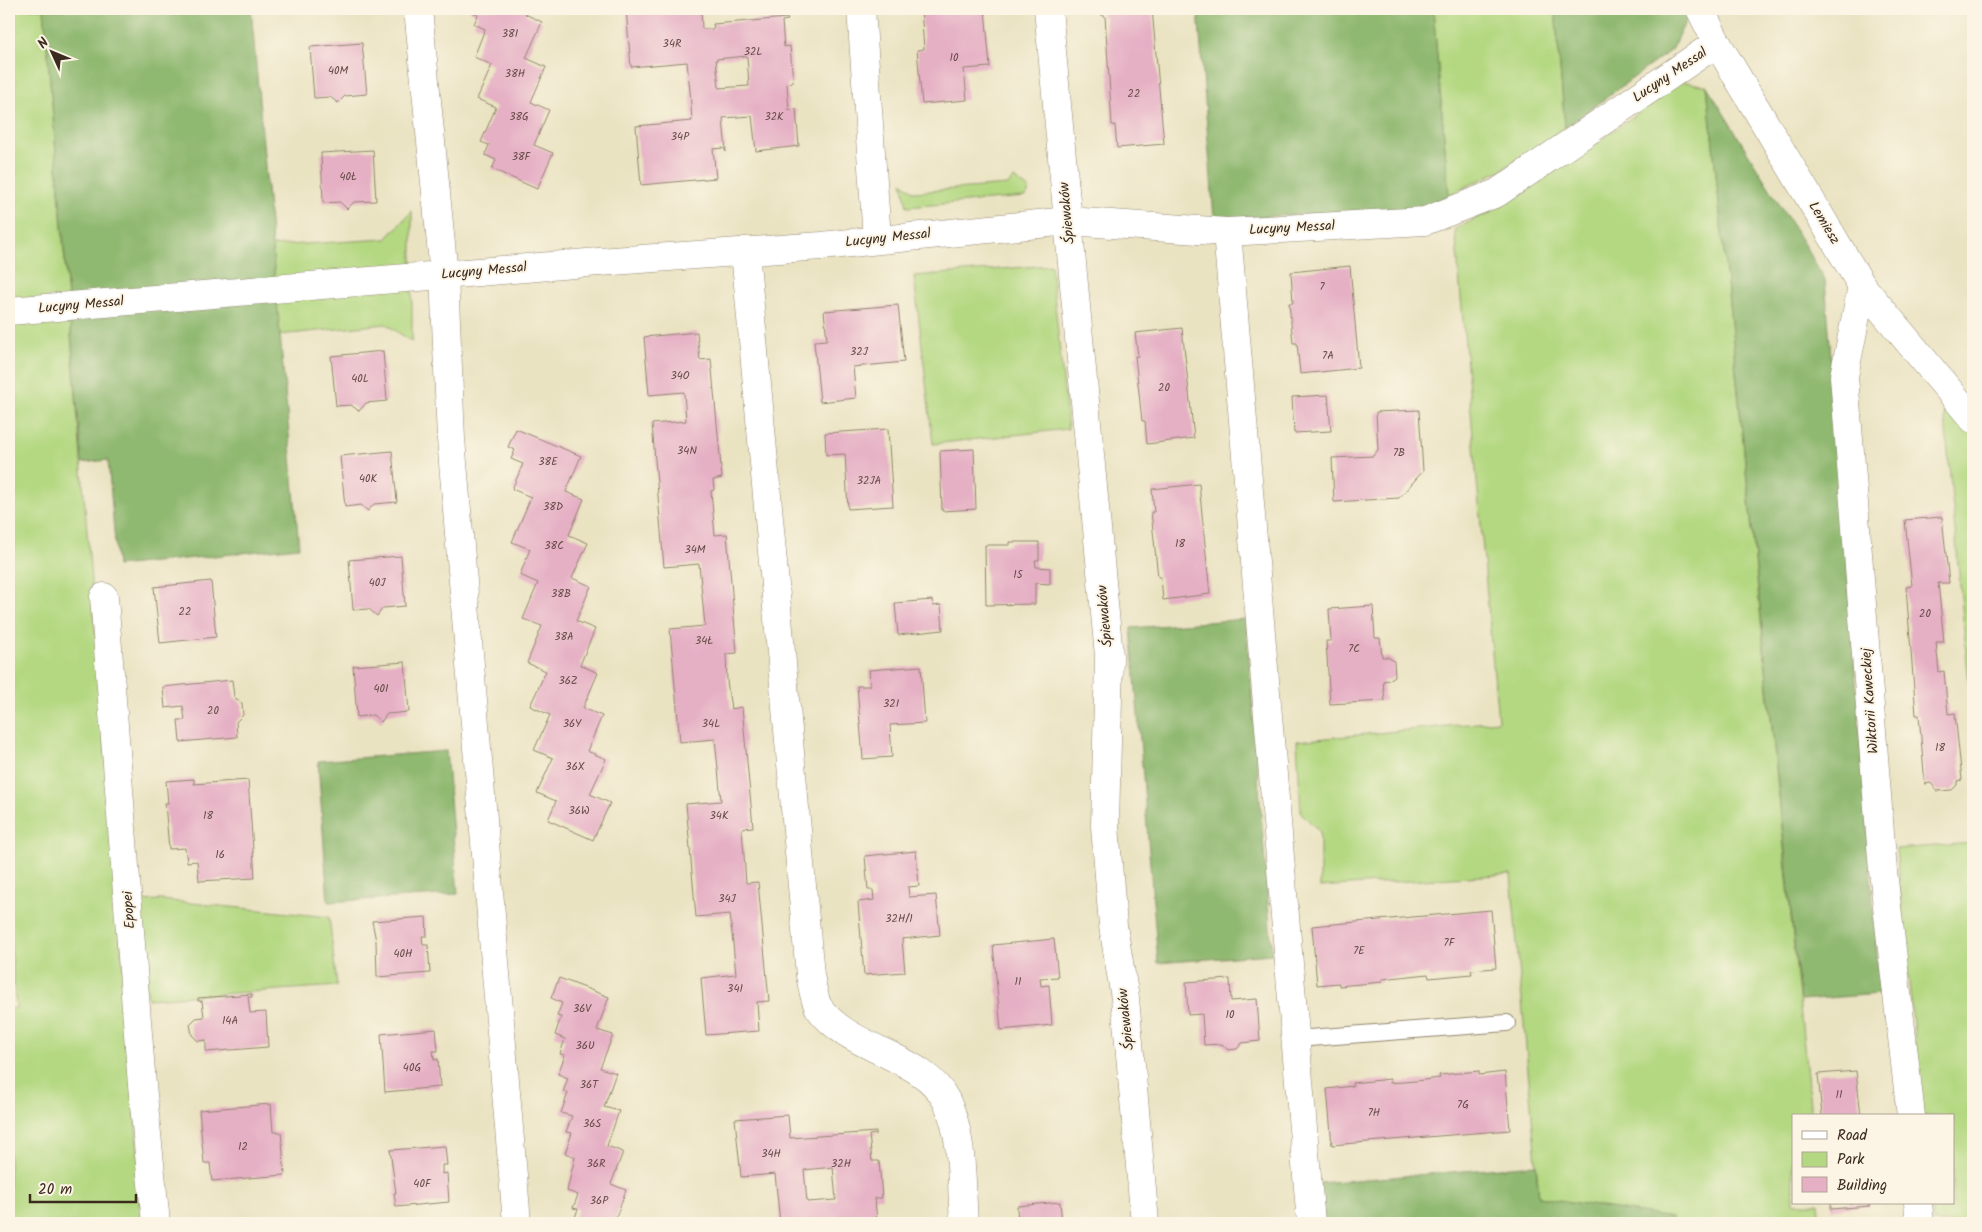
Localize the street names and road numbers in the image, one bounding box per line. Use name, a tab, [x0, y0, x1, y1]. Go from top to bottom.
street label: Lucyny Messal	[1628, 41, 1712, 108]
street label: Śpiewaków	[1053, 181, 1081, 245]
street label: Lemiesz	[1803, 197, 1845, 249]
street label: Lucyny Messal	[1248, 215, 1336, 241]
street label: Lucyny Messal	[844, 223, 933, 253]
street label: Lucyny Messal	[440, 256, 528, 286]
street label: Lucyny Messal	[37, 290, 125, 320]
street label: Śpiewaków	[1091, 584, 1119, 648]
street label: Wiktorii Kaweckiej	[1855, 647, 1885, 755]
street label: Epopei	[117, 890, 141, 930]
street label: Śpiewaków	[1112, 986, 1140, 1051]

